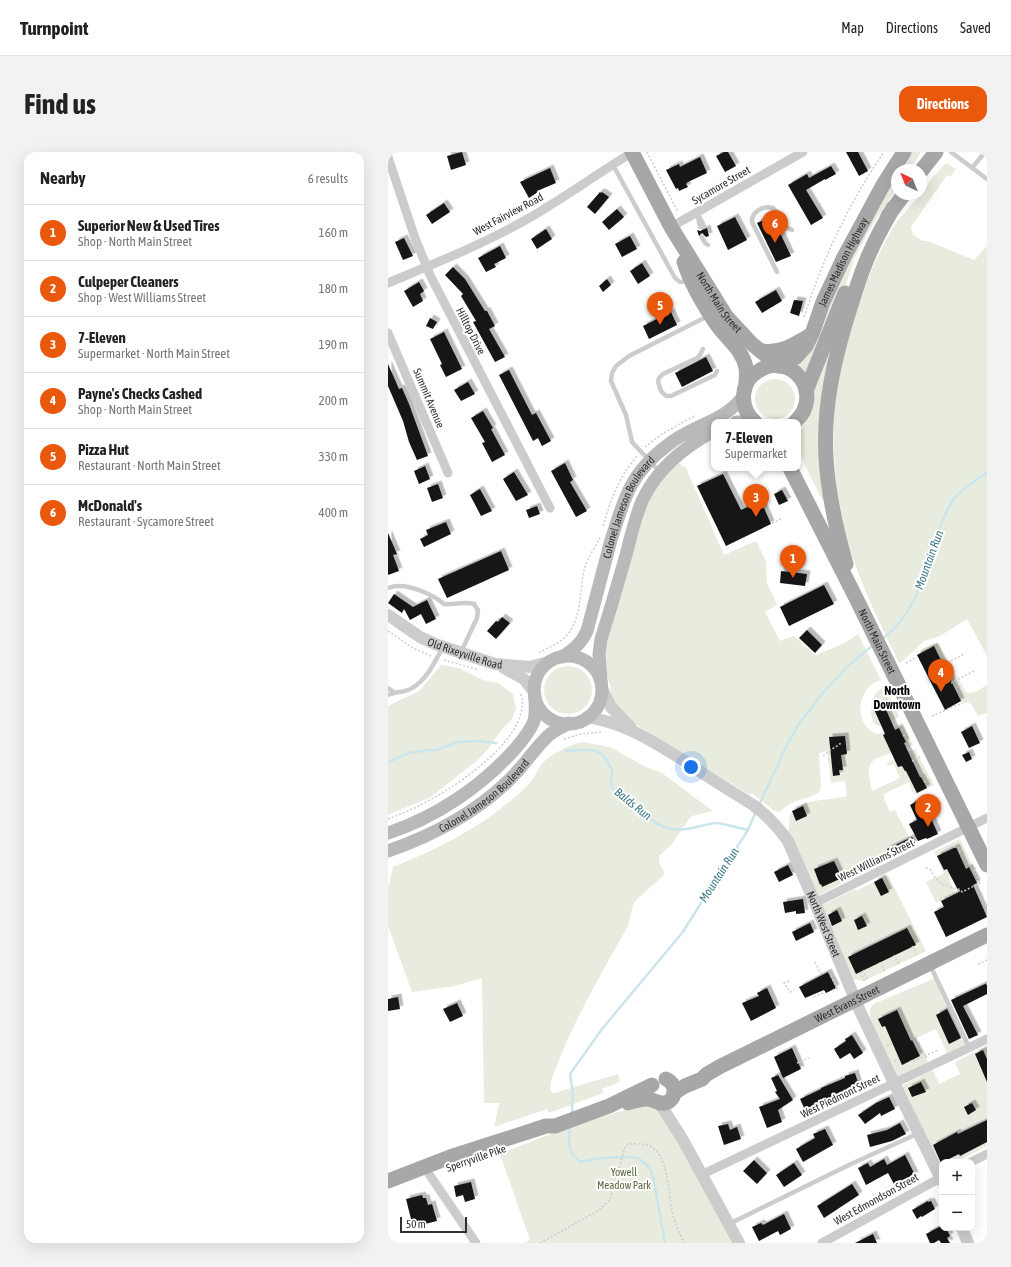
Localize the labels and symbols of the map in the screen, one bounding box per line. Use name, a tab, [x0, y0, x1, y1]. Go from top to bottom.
street label: Sycamore Street	[690, 164, 752, 206]
north arrow	[891, 164, 927, 200]
street label: West Fairview Road	[471, 191, 545, 237]
pin: 6	[762, 210, 788, 243]
street label: James Madison Highway	[816, 215, 871, 308]
street label: North Main Street	[694, 270, 744, 335]
pin: 5	[647, 292, 673, 325]
street label: Hilltop Drive	[454, 306, 488, 356]
street label: Summit Avenue	[411, 366, 447, 430]
street label: Colonel Jameson Boulevard	[600, 454, 657, 560]
pin: 3	[743, 484, 769, 517]
water label: Mountain Run	[912, 528, 946, 592]
pin: 1	[780, 545, 806, 578]
street label: North Main Street	[856, 607, 898, 676]
street label: Old Rixeyville Road	[426, 635, 503, 671]
pin: 4	[928, 659, 954, 692]
district label: North Downtown	[873, 684, 921, 712]
street label: Colonel Jameson Boulevard	[437, 757, 531, 834]
your location	[681, 757, 701, 777]
water label: Balds Run	[612, 785, 654, 823]
pin: 2	[915, 794, 941, 827]
street label: West Williams Street	[836, 836, 916, 884]
water label: Mountain Run	[696, 845, 742, 905]
street label: North West Street	[805, 889, 843, 959]
street label: West Evans Street	[813, 983, 881, 1025]
street label: West Piedmont Street	[799, 1072, 881, 1120]
street label: Sperryville Pike	[445, 1142, 507, 1174]
park label: Yowell Meadow Park	[597, 1166, 651, 1191]
street label: West Edmondson Street	[832, 1171, 920, 1227]
scale bar	[400, 1215, 467, 1234]

